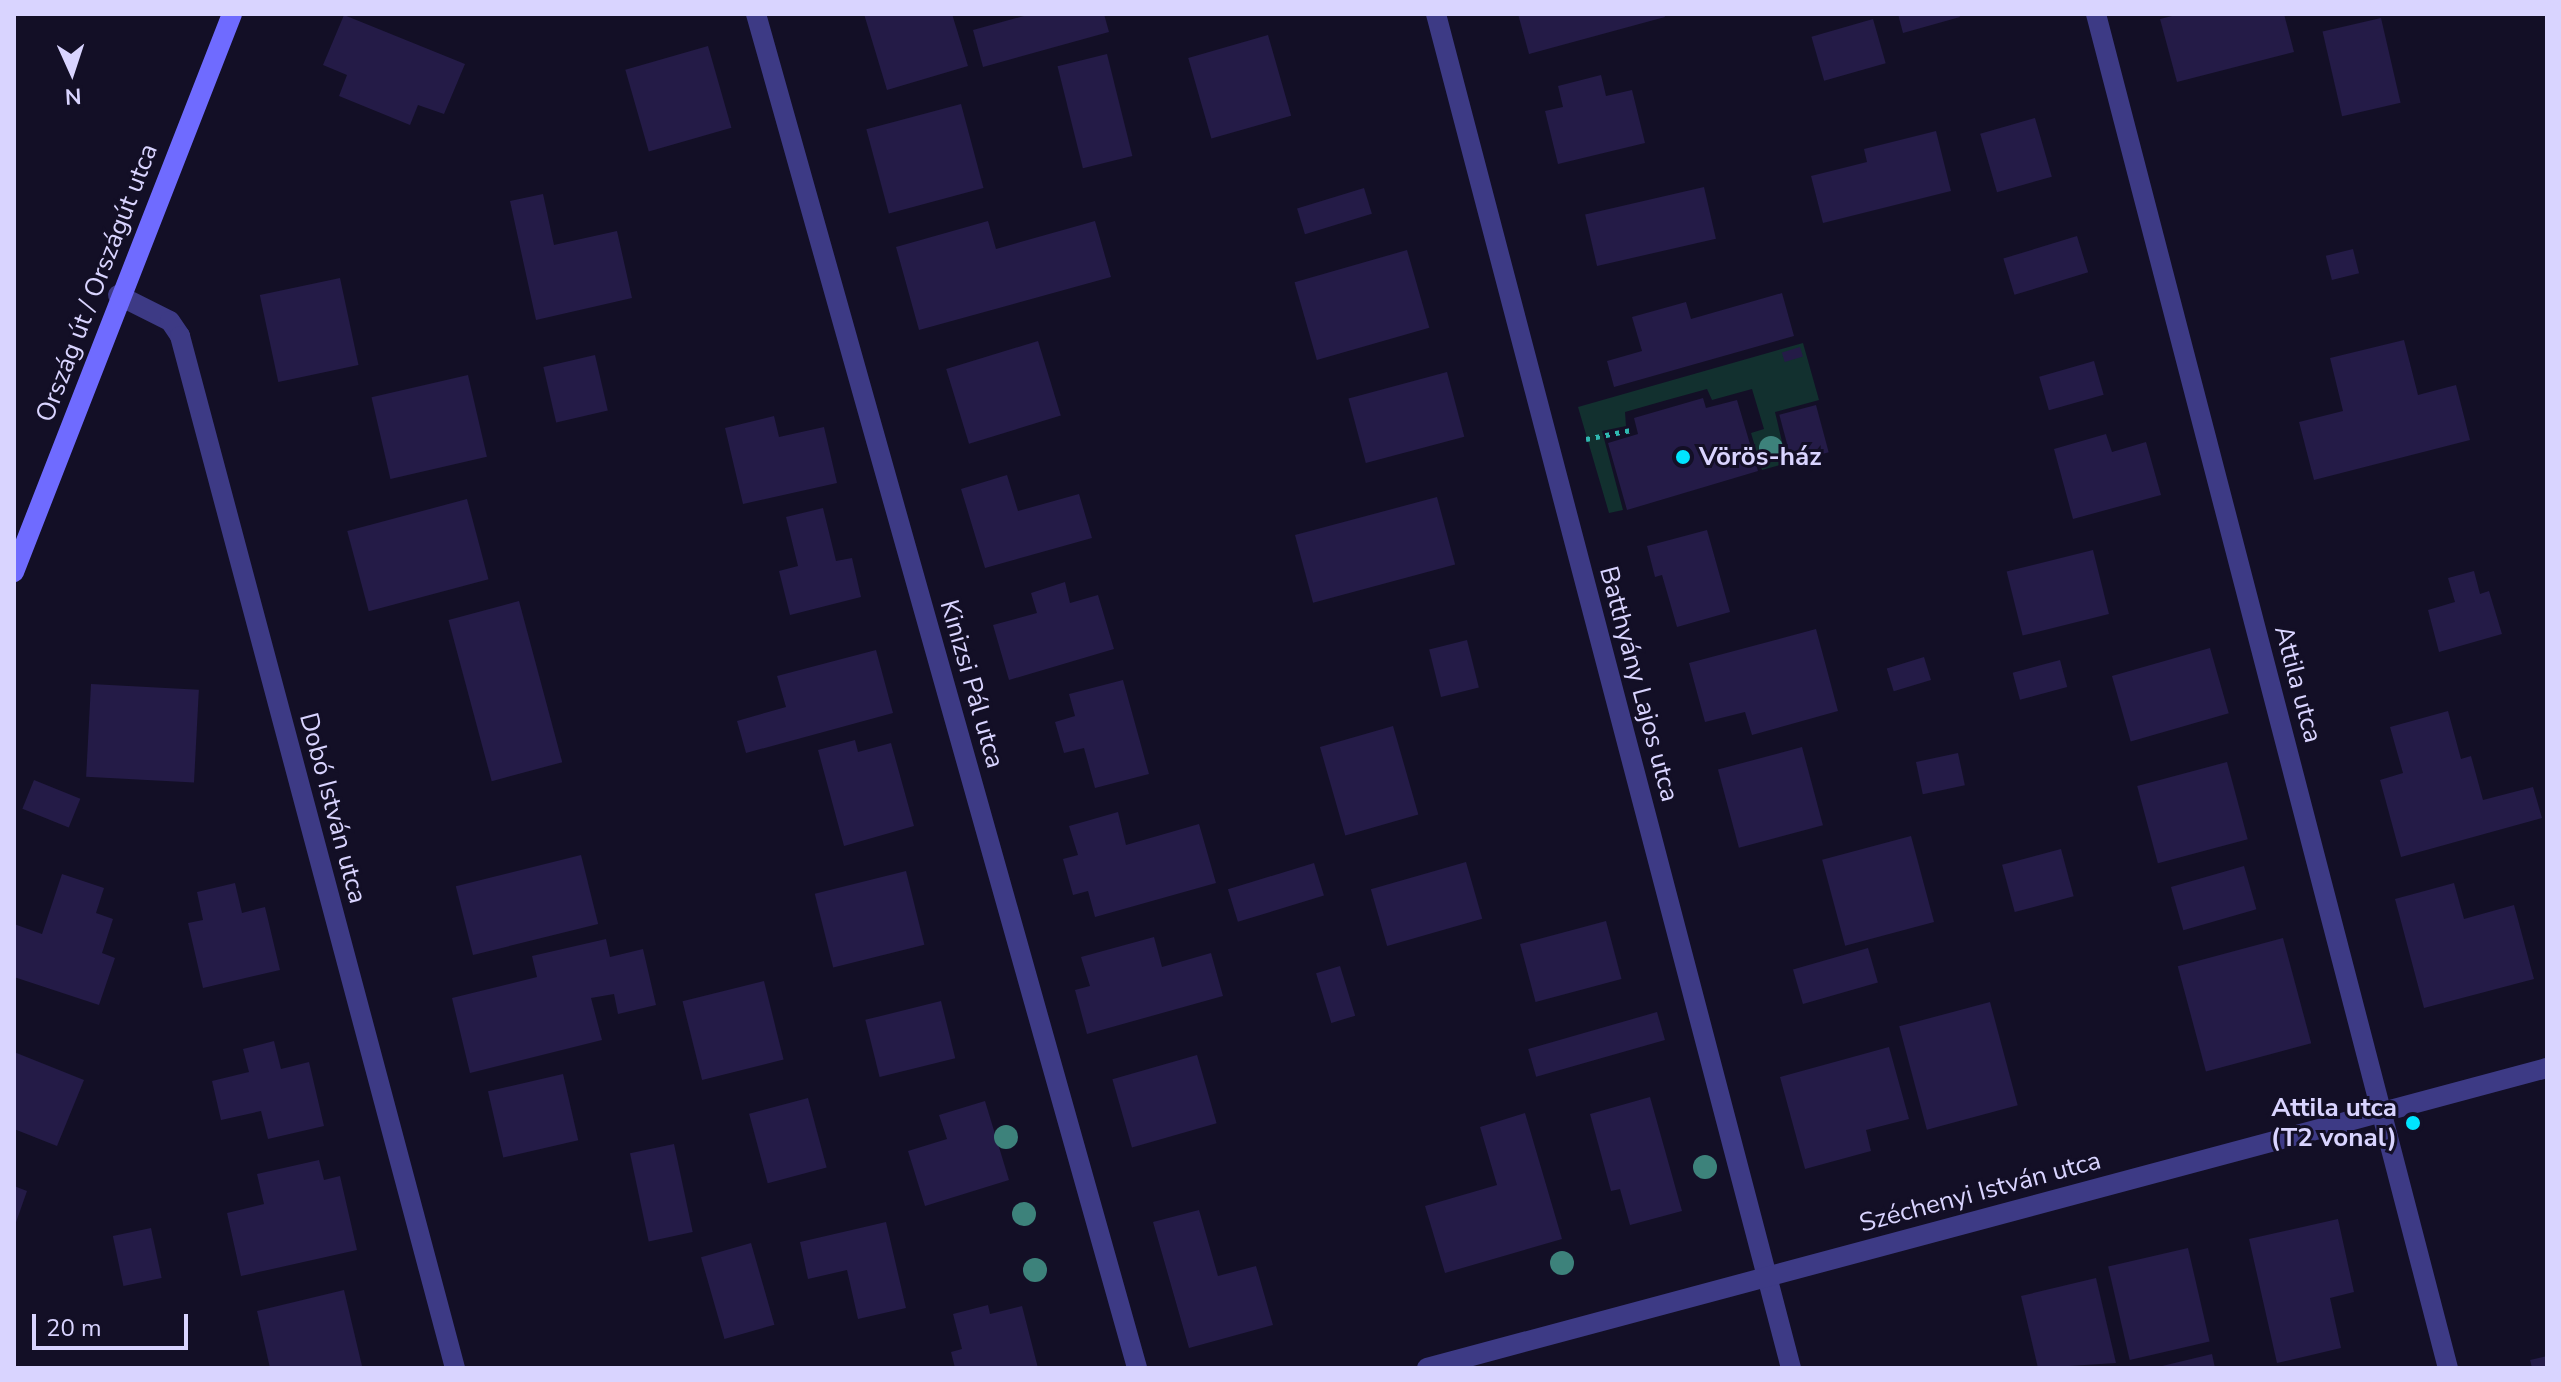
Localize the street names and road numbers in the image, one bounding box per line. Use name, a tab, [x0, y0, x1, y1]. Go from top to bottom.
street label: Ország út / Országút utca	[29, 139, 165, 427]
street label: Batthyány Lajos utca	[1593, 563, 1685, 805]
street label: Kinizsi Pál utca	[933, 596, 1011, 772]
street label: Attila utca	[2267, 622, 2329, 746]
street label: Dobó István utca	[293, 709, 373, 907]
street label: Széchenyi István utca	[1856, 1145, 2104, 1239]

